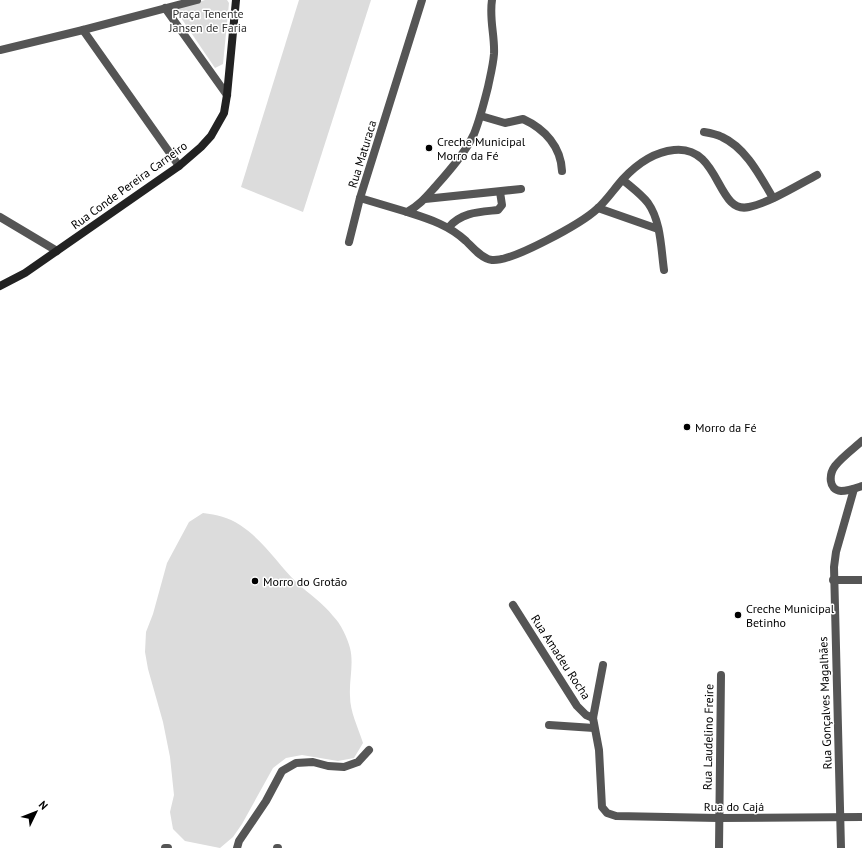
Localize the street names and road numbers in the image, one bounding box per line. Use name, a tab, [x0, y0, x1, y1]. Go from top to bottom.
street label: Rua Maturaca	[345, 118, 379, 190]
street label: Rua Conde Pereira Carneiro	[68, 138, 190, 232]
street label: Rua Amadeu Rocha	[528, 612, 594, 702]
street label: Rua Gonçalves Magalhães	[815, 636, 835, 770]
street label: Rua Laudelino Freire	[700, 684, 716, 790]
street label: Rua do Cajá	[704, 799, 764, 814]

